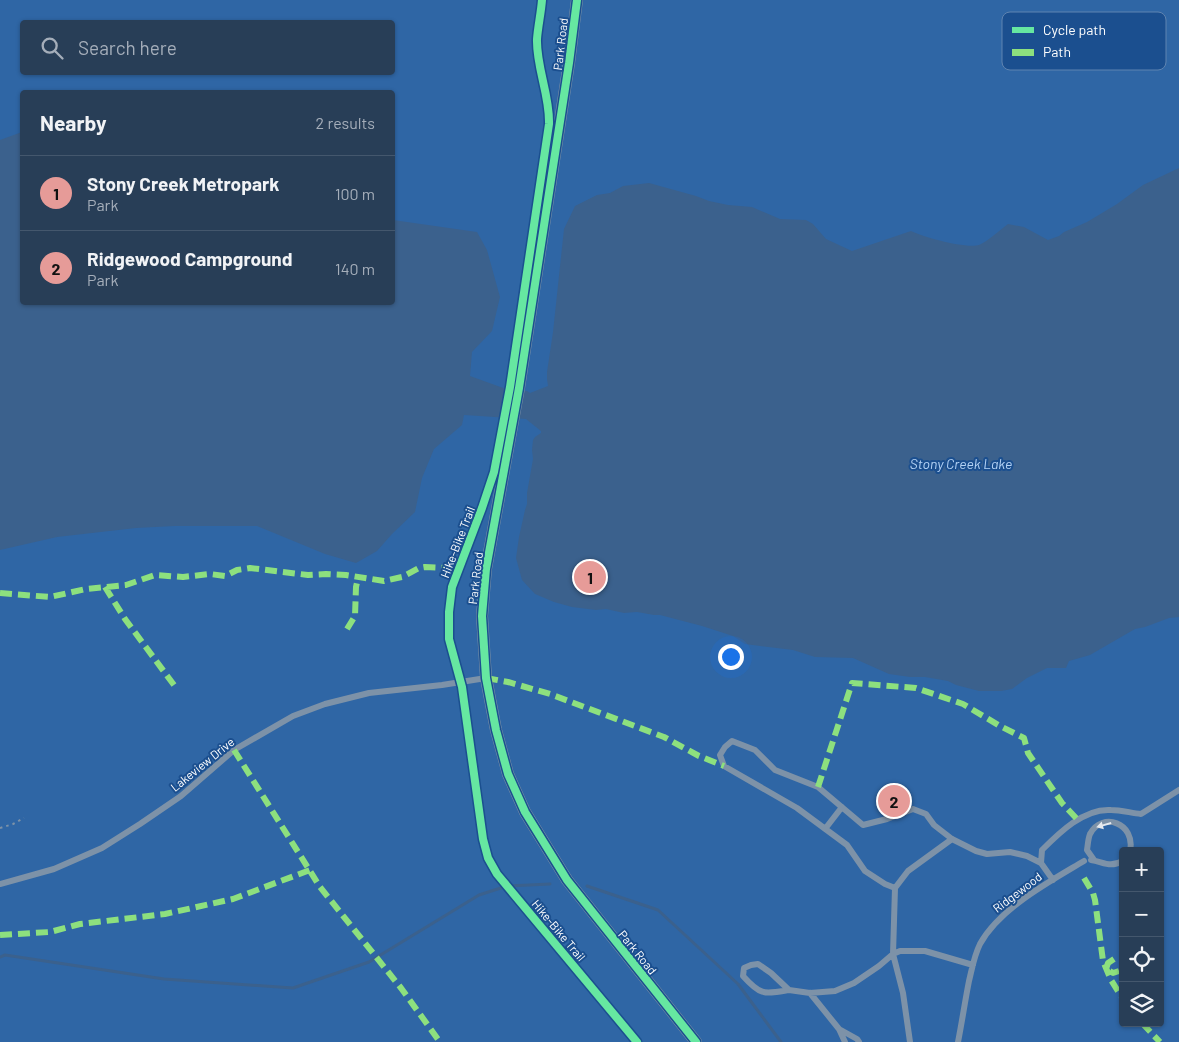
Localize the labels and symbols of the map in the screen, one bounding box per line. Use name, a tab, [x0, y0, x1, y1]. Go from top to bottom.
legend	[1002, 12, 1166, 70]
street label: Park Road	[550, 17, 570, 71]
text: Cycle path	[1043, 21, 1106, 38]
text: Path	[1043, 43, 1071, 60]
water label: Stony Creek Lake	[910, 455, 1012, 472]
street label: Hike-Bike Trail	[437, 504, 477, 580]
street label: Park Road	[465, 551, 485, 605]
pin: 1	[574, 558, 606, 596]
your location	[718, 644, 744, 670]
street label: Lakeview Drive	[167, 734, 237, 794]
pin: 2	[878, 782, 910, 820]
one-way arrow	[1097, 821, 1112, 829]
street label: Ridgewood	[990, 869, 1044, 915]
street label: Hike-Bike Trail	[529, 897, 589, 963]
street label: Park Road	[616, 927, 660, 977]

